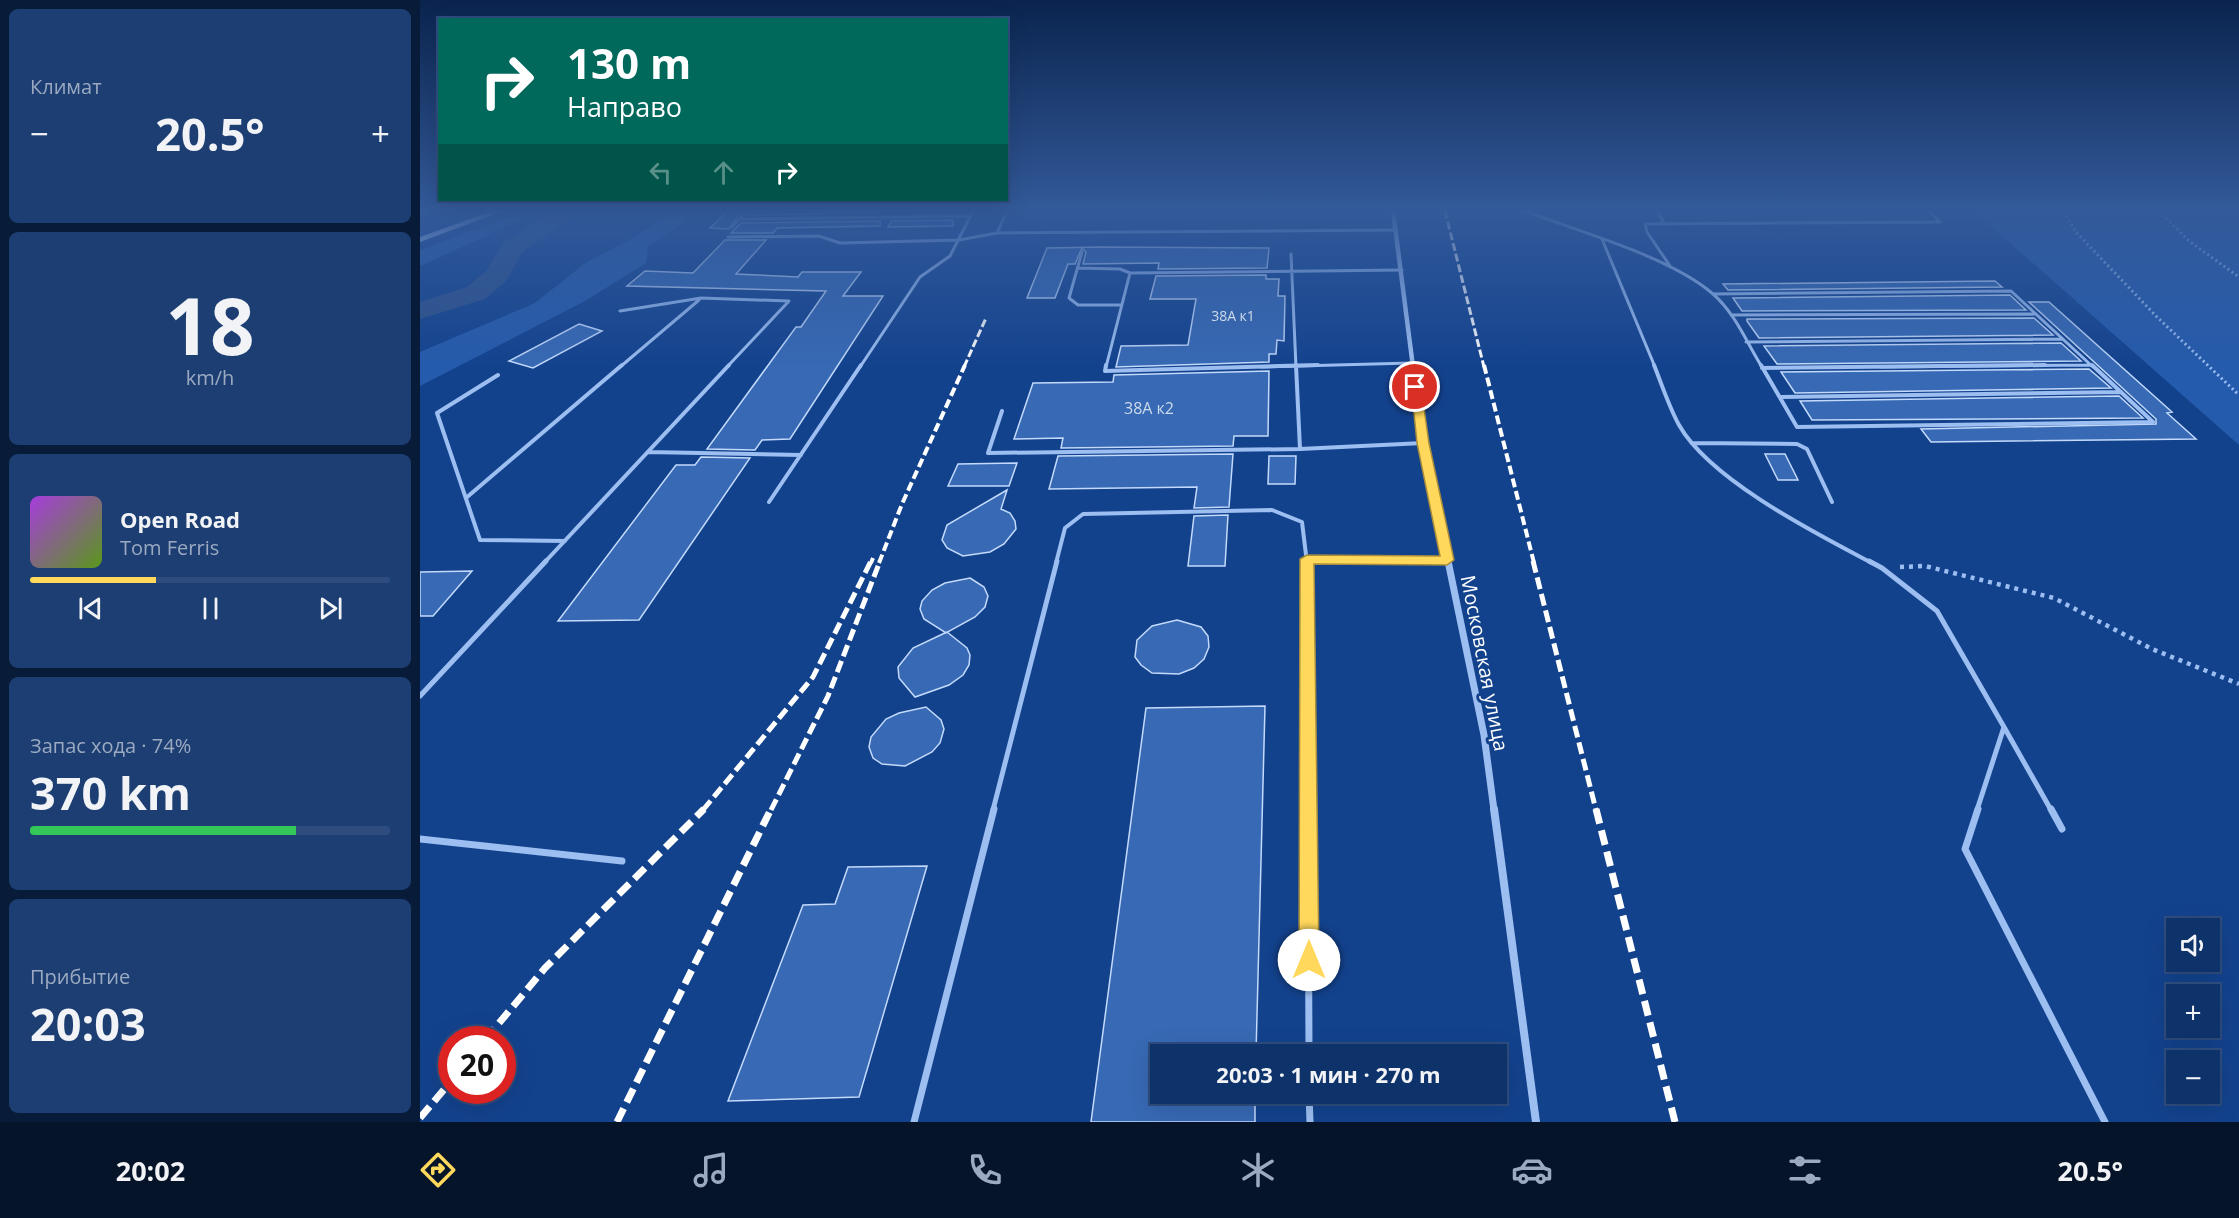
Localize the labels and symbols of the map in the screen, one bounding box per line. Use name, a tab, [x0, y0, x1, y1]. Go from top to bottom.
house number: 38А к1	[1211, 306, 1255, 325]
pin	[1389, 361, 1440, 412]
house number: 38А к2	[1124, 397, 1174, 419]
street label: Московская улица	[1455, 573, 1515, 753]
position arrow	[1277, 928, 1341, 992]
speed limit sign: 20	[438, 1026, 516, 1104]

